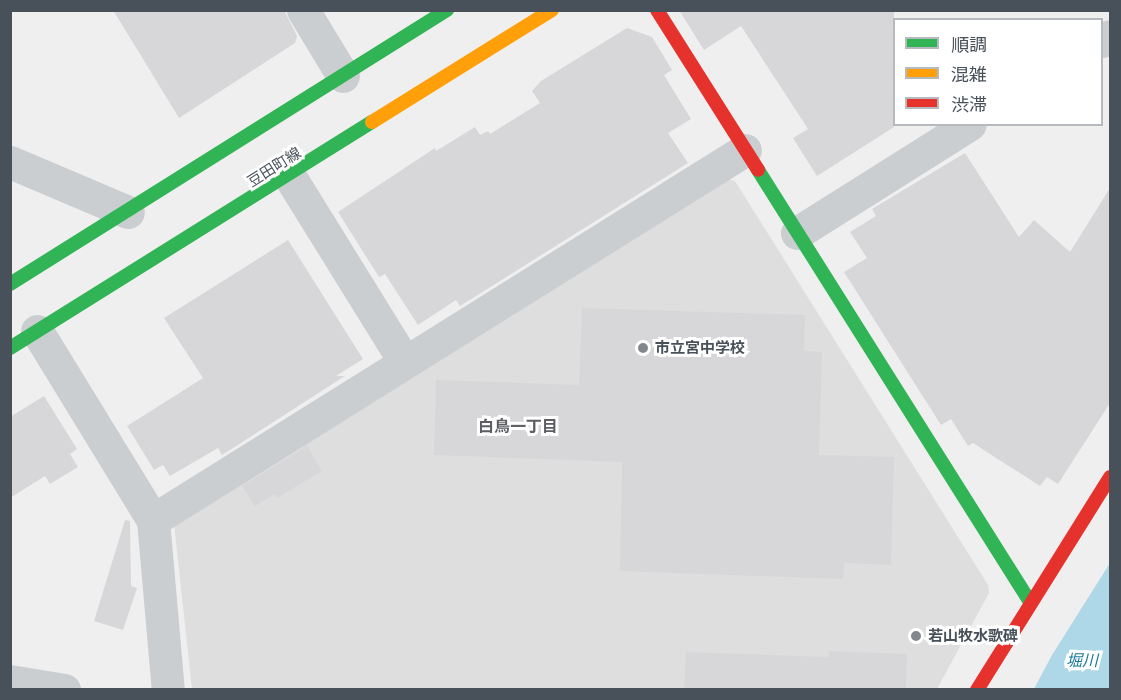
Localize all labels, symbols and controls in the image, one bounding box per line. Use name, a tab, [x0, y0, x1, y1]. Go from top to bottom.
legend	[893, 18, 1103, 126]
text: 順調	[951, 33, 987, 55]
text: 混雑	[951, 63, 987, 85]
text: 渋滞	[951, 93, 987, 115]
street label: 豆田町線	[244, 143, 304, 191]
place label: 市立宮中学校	[655, 339, 745, 357]
marker: 市立宮中学校	[636, 341, 650, 355]
district label: 白鳥一丁目	[478, 416, 558, 436]
place label: 若山牧水歌碑	[928, 627, 1018, 645]
marker: 若山牧水歌碑	[909, 629, 923, 643]
water label: 堀川	[1066, 650, 1098, 670]

